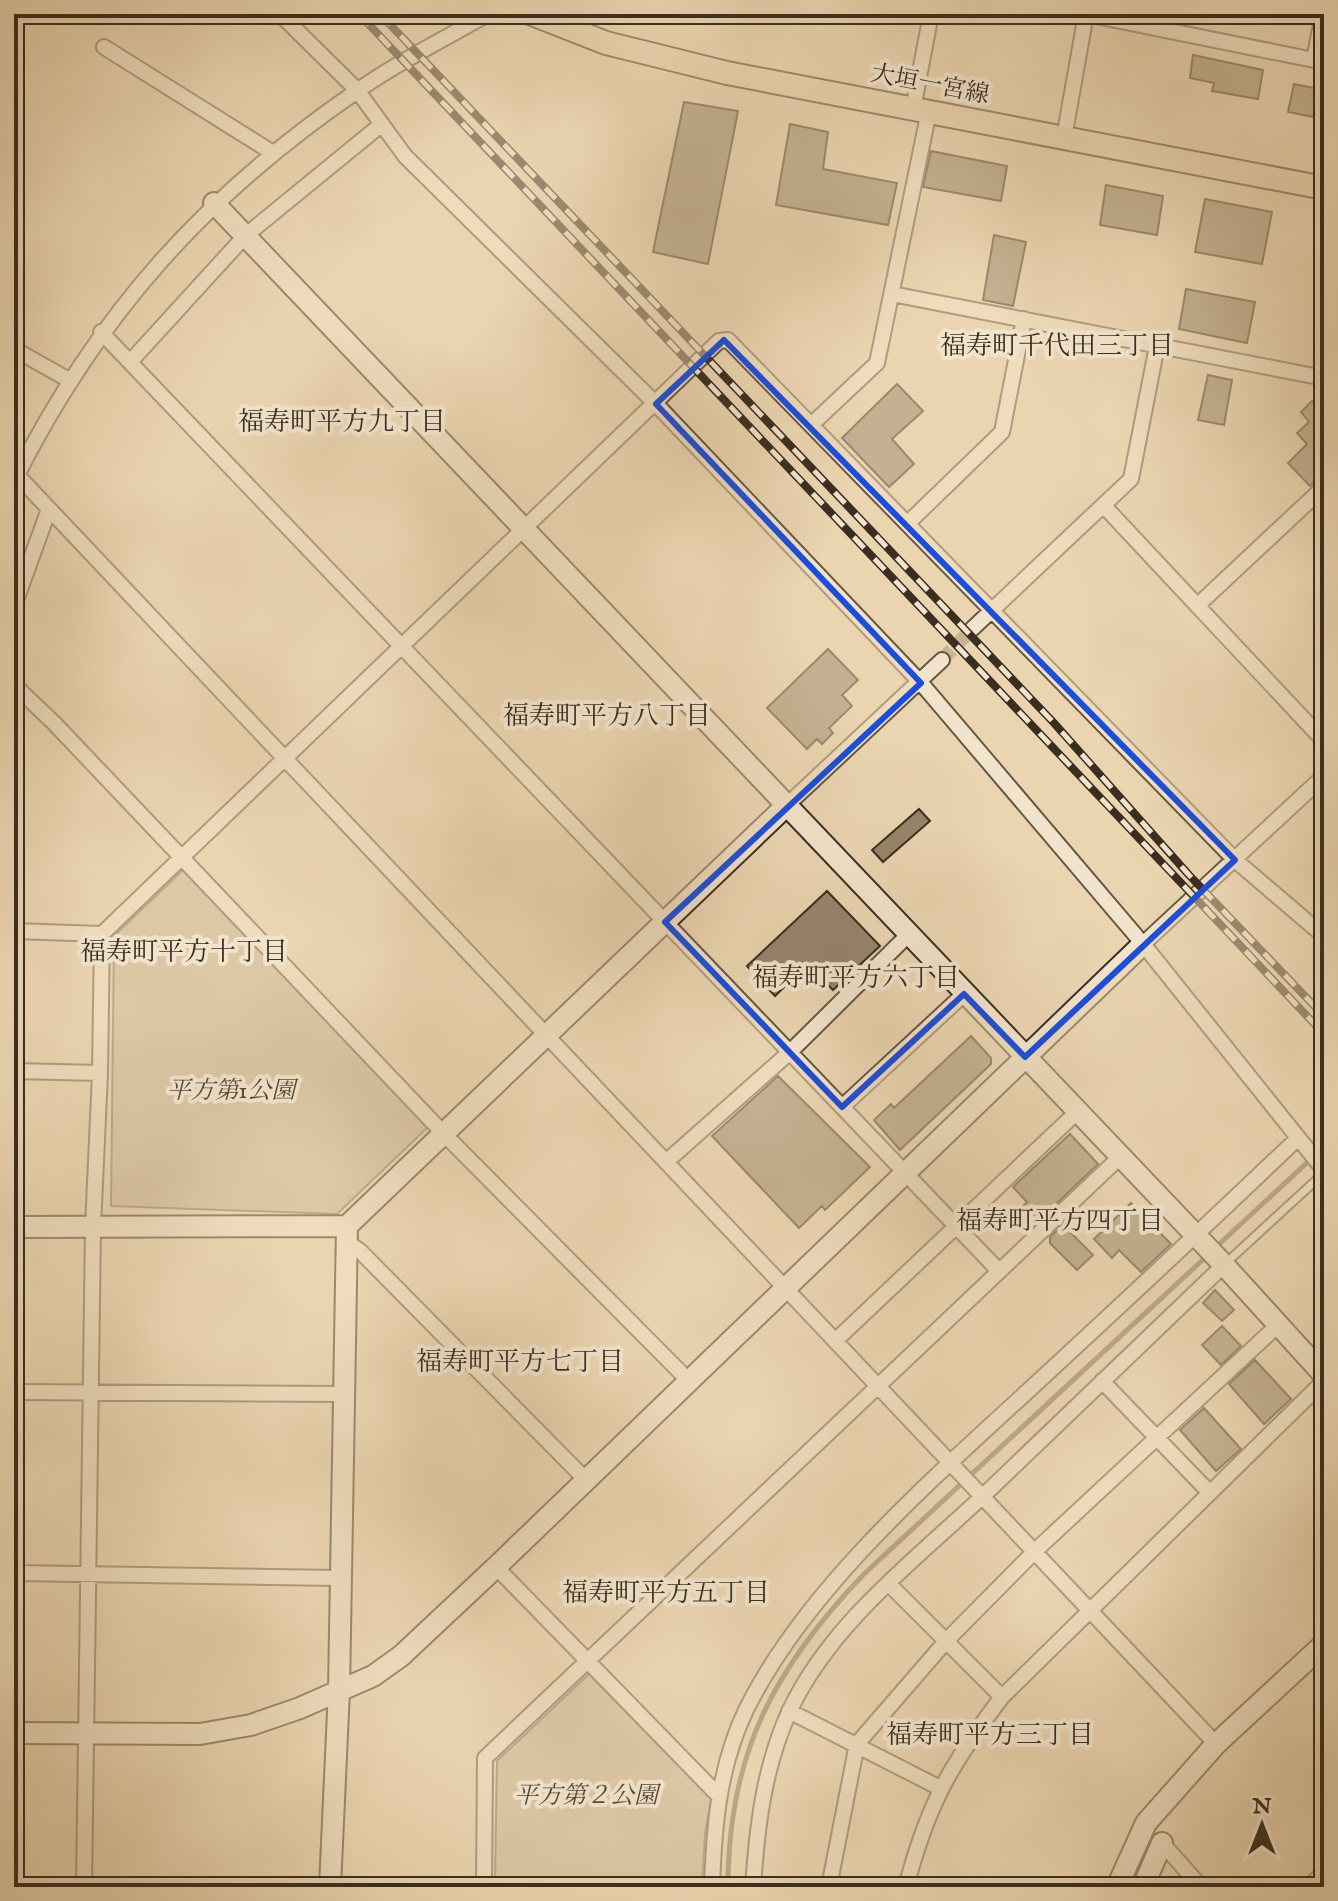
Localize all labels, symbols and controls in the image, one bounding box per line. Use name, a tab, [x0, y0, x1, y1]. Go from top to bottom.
street label: 大垣一宮線	[868, 58, 992, 112]
district label: 福寿町千代田三丁目	[940, 330, 1174, 363]
district label: 福寿町平方九丁目	[238, 406, 446, 439]
district label: 福寿町平方八丁目	[503, 700, 711, 733]
district label: 福寿町平方十丁目	[80, 936, 288, 969]
district label: 福寿町平方六丁目	[752, 962, 960, 995]
park label: 平方第1公園	[167, 1076, 299, 1107]
district label: 福寿町平方四丁目	[956, 1205, 1164, 1238]
district label: 福寿町平方七丁目	[416, 1346, 624, 1379]
district label: 福寿町平方五丁目	[562, 1577, 770, 1610]
district label: 福寿町平方三丁目	[886, 1719, 1094, 1752]
park label: 平方第２公園	[514, 1781, 662, 1812]
north arrow	[1222, 1785, 1302, 1865]
text: N	[1251, 1793, 1272, 1821]

